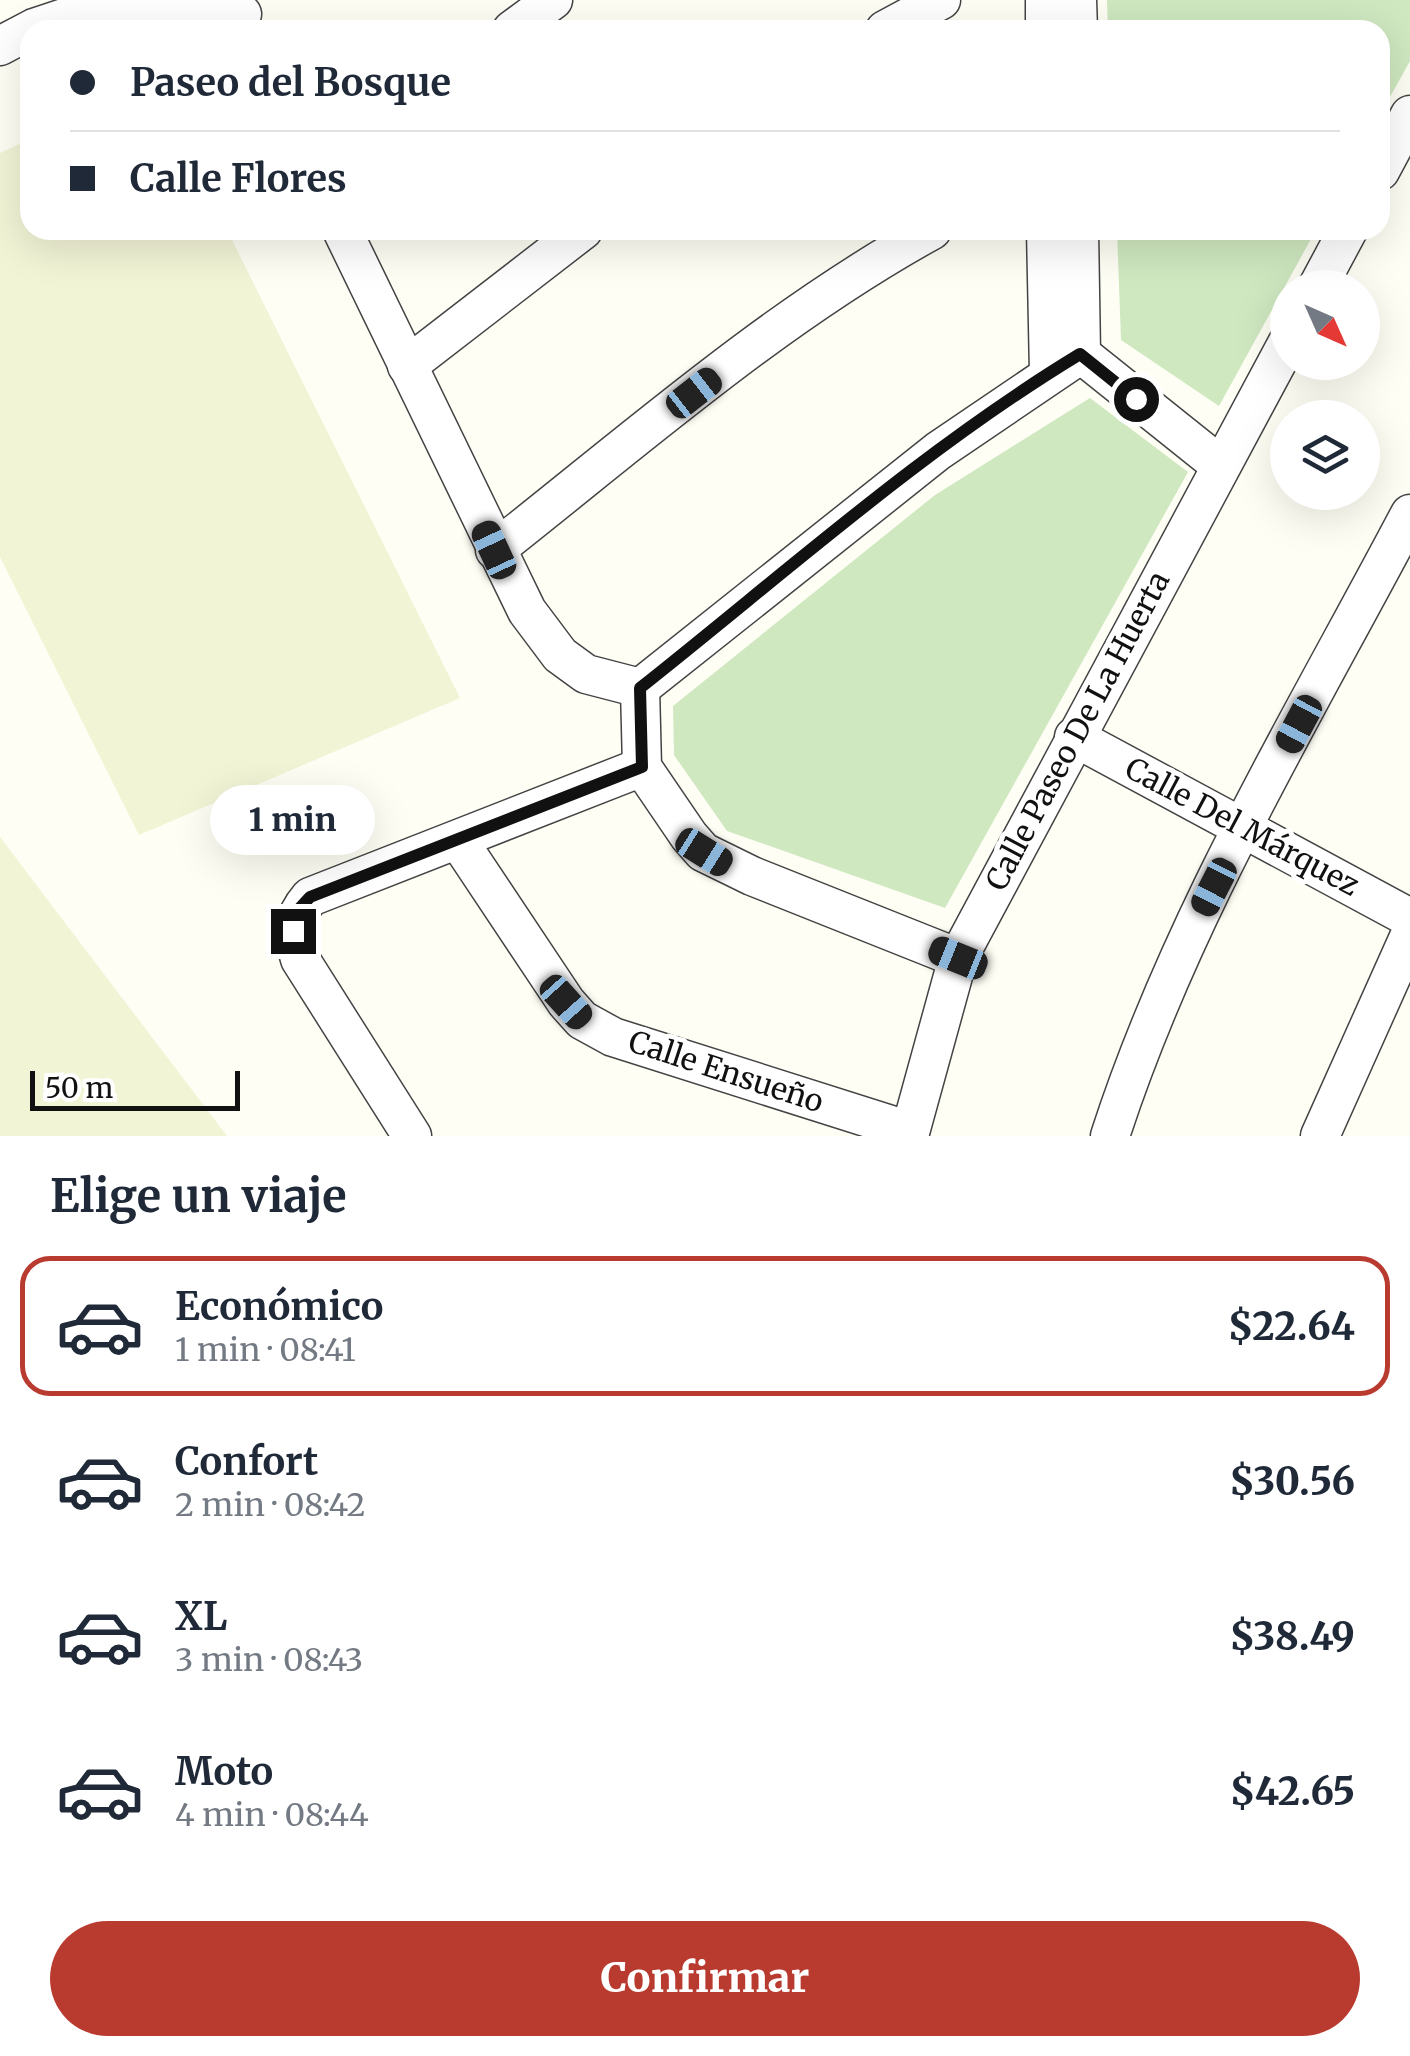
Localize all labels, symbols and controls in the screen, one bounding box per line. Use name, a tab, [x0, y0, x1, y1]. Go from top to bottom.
text: Paseo del Bosque	[130, 59, 451, 106]
text: Calle Flores	[130, 155, 347, 202]
north arrow	[1270, 270, 1380, 380]
map controls	[1270, 270, 1380, 510]
car	[661, 363, 727, 423]
route start	[1114, 377, 1159, 422]
button: layers	[1270, 400, 1380, 510]
car	[468, 516, 520, 584]
street label: Calle Paseo De La Huerta	[977, 564, 1177, 897]
car	[1272, 690, 1326, 758]
street label: Calle Del Márquez	[1119, 748, 1366, 904]
callout: 1 min	[210, 786, 376, 856]
text: 1 min	[249, 800, 336, 840]
car	[671, 823, 737, 881]
car	[1187, 853, 1241, 921]
route end	[271, 909, 316, 954]
car	[925, 933, 991, 983]
car	[535, 970, 597, 1034]
street label: Calle Ensueño	[624, 1022, 829, 1120]
scale bar	[30, 1066, 240, 1110]
text: 50 m	[45, 1070, 113, 1106]
text: Elige un viaje	[50, 1168, 346, 1224]
icon: car	[55, 1281, 145, 1371]
text: Económico	[175, 1283, 383, 1330]
text: $22.64	[1228, 1303, 1355, 1350]
text: 1 min · 08:41	[175, 1330, 356, 1370]
icon: car	[55, 1436, 145, 1526]
text: Confort	[175, 1438, 318, 1485]
text: $30.56	[1229, 1458, 1355, 1505]
text: 2 min · 08:42	[175, 1485, 366, 1525]
icon: car	[55, 1591, 145, 1681]
text: XL	[175, 1593, 227, 1640]
text: $38.49	[1229, 1613, 1355, 1660]
text: 3 min · 08:43	[175, 1640, 363, 1680]
icon: car	[55, 1746, 145, 1836]
text: Moto	[175, 1748, 273, 1795]
text: $42.65	[1230, 1768, 1355, 1815]
text: 4 min · 08:44	[175, 1795, 369, 1835]
button: Confirmar	[50, 1921, 1360, 2036]

